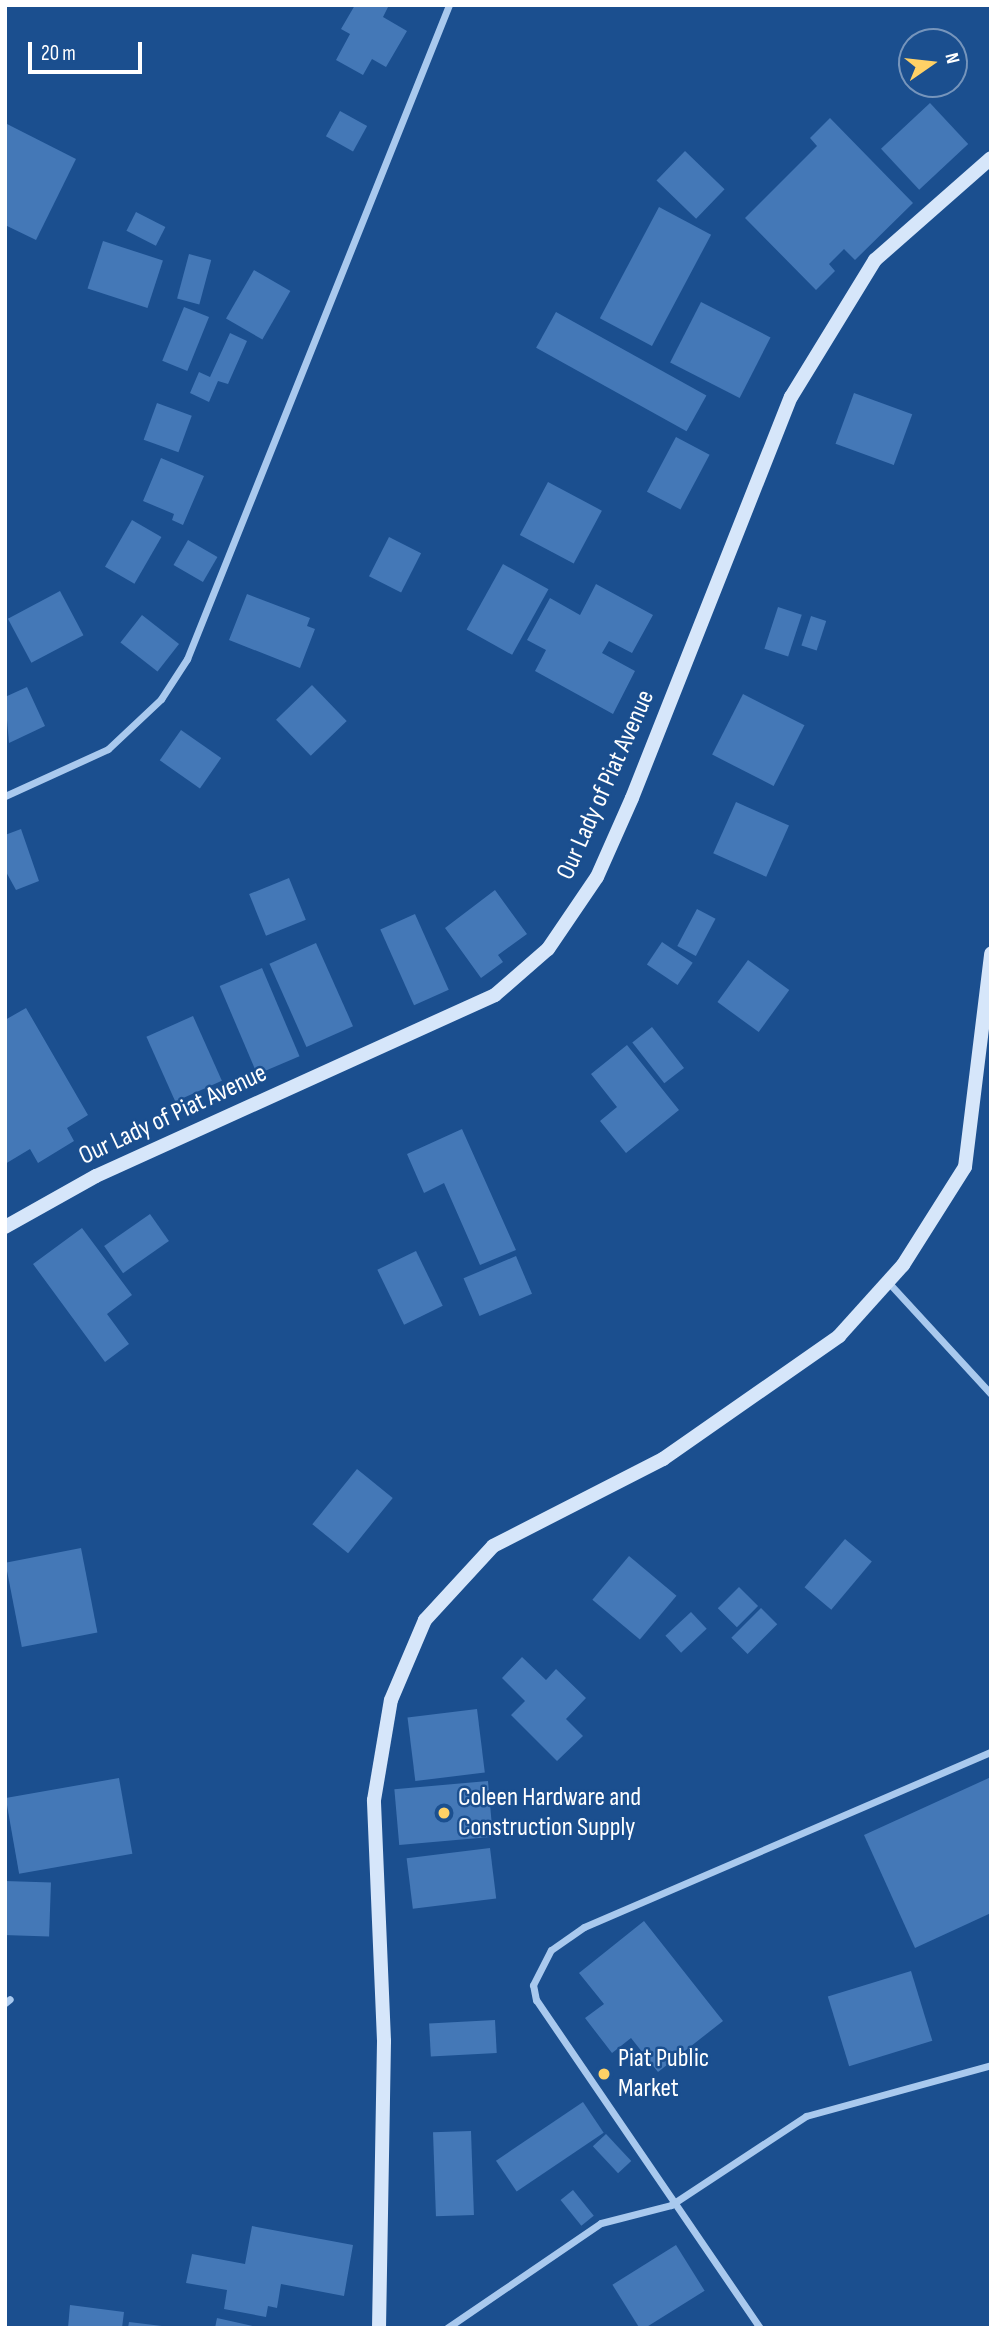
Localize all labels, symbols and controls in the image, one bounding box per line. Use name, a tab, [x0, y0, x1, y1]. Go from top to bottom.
scale bar	[32, 28, 145, 72]
north arrow	[898, 28, 968, 98]
text: 20 m	[41, 41, 76, 66]
text: N	[940, 51, 964, 66]
street label: Our Lady of Piat Avenue	[550, 686, 662, 884]
street label: Our Lady of Piat Avenue	[74, 1058, 272, 1172]
place label: Coleen Hardware and Construction Supply	[458, 1782, 641, 1843]
marker: Coleen Hardware and Construction Supply	[436, 1805, 452, 1821]
place label: Piat Public Market	[618, 2043, 709, 2104]
marker: Piat Public Market	[596, 2066, 612, 2082]

